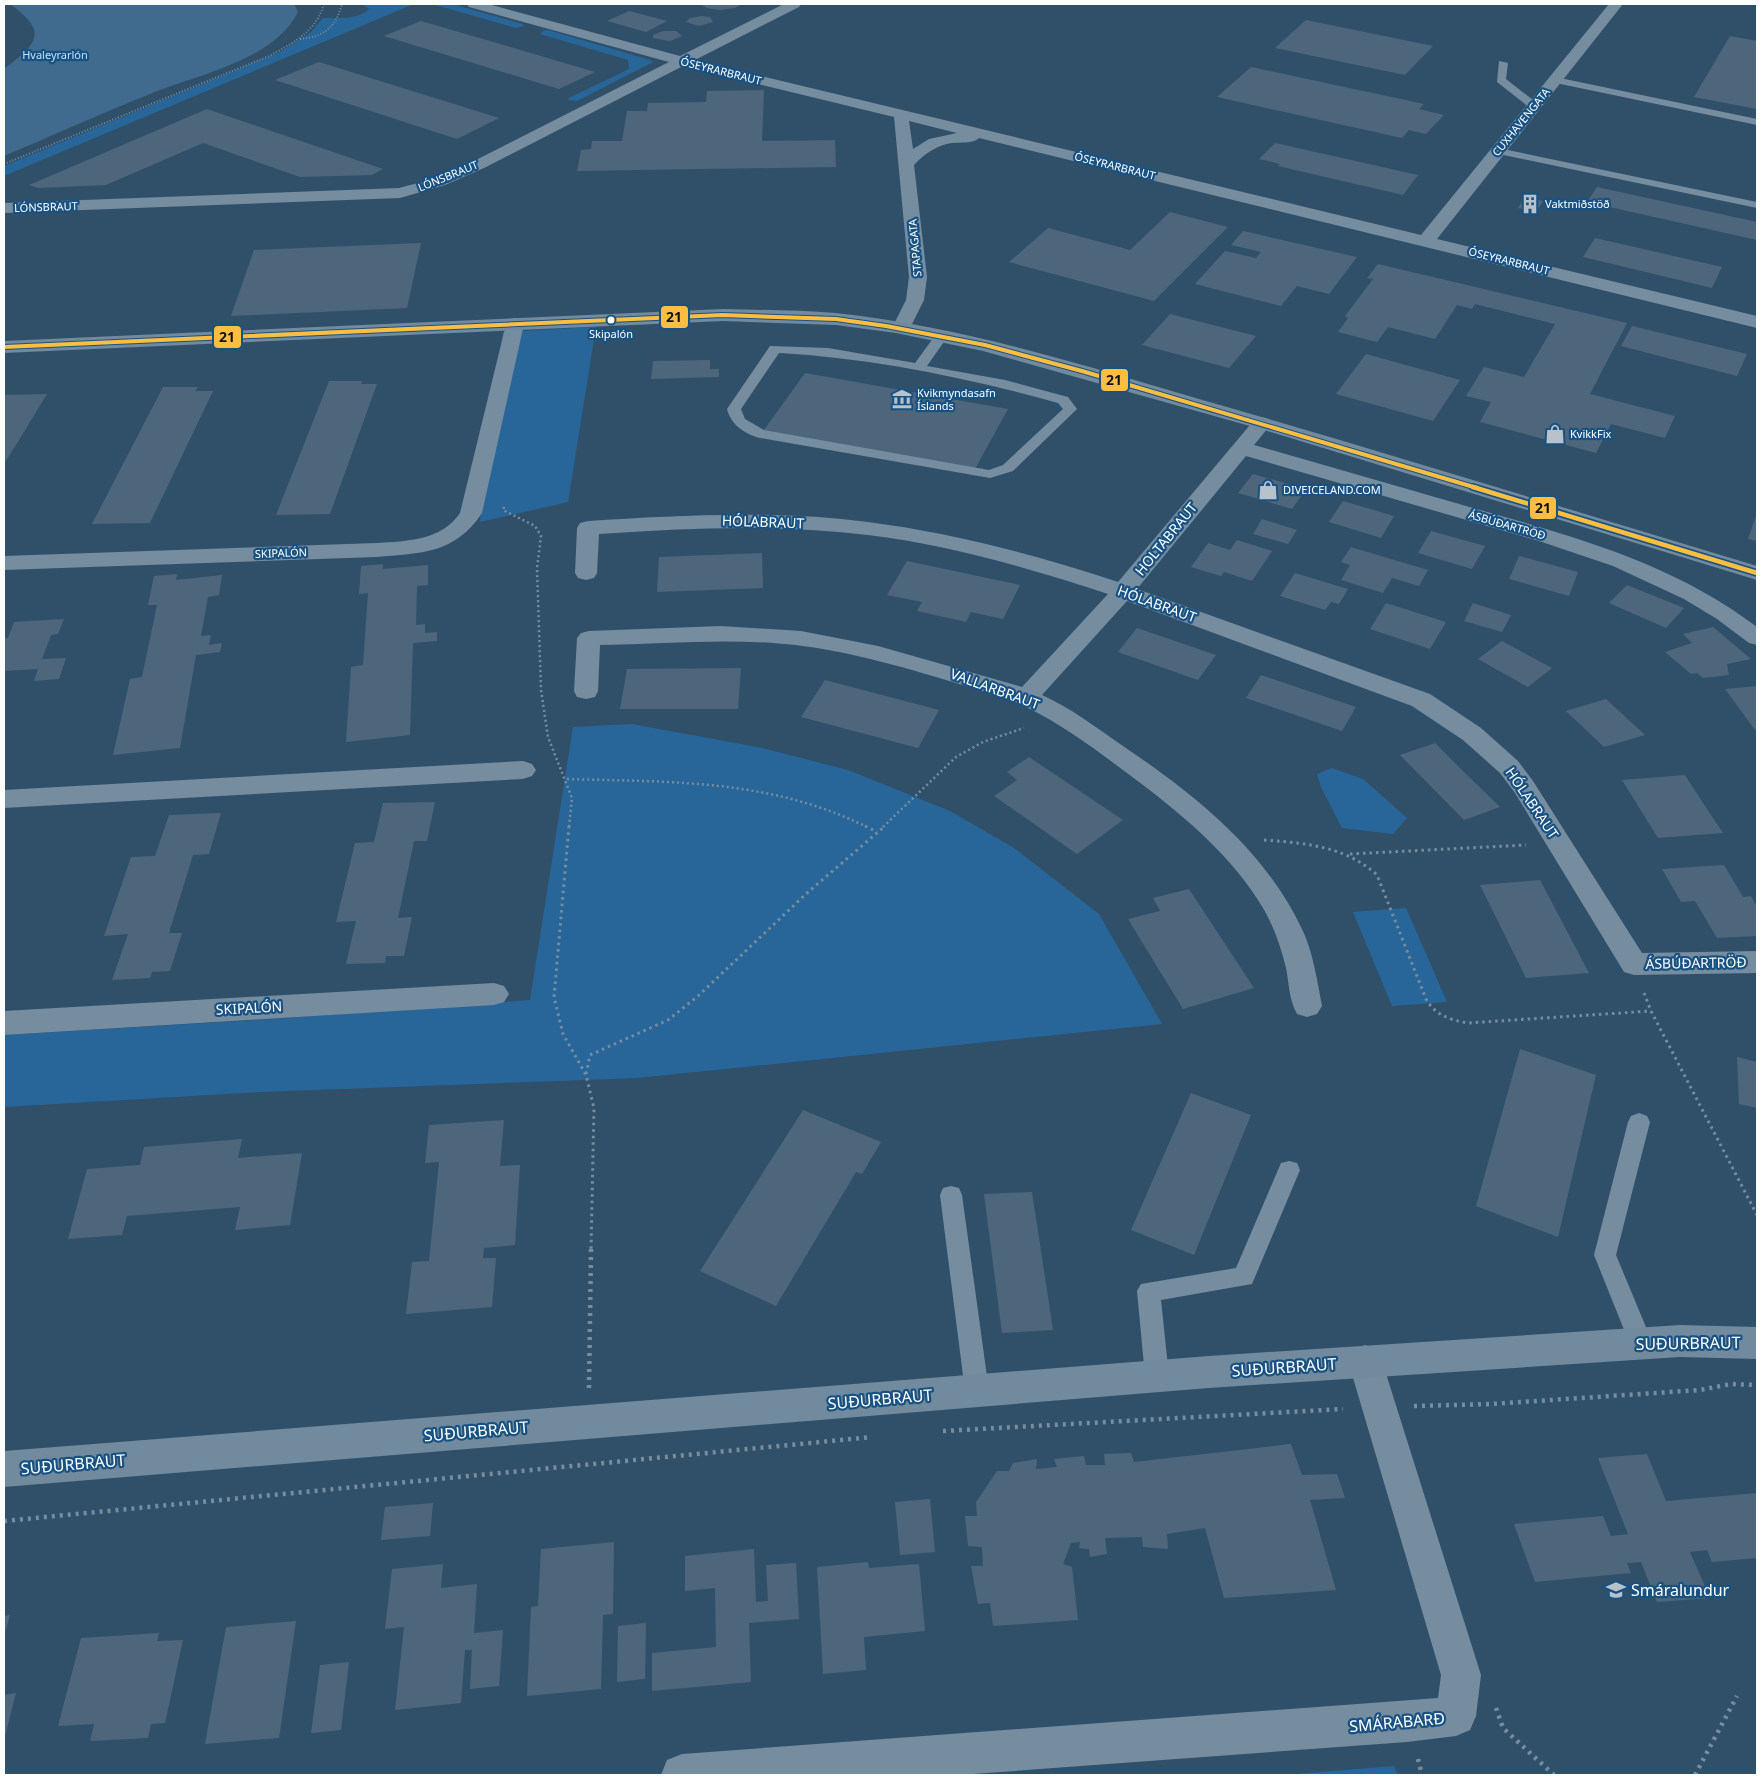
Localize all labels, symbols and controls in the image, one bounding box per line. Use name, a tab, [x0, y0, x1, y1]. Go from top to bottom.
park label: Hvaleyrarlón	[22, 47, 88, 62]
street label: ÓSEYRARBRAUT	[679, 53, 763, 88]
street label: CUXHAVENGATA	[1488, 84, 1553, 159]
street label: ÓSEYRARBRAUT	[1073, 148, 1157, 183]
street label: LÓNSBRAUT	[415, 157, 480, 194]
building icon: Vaktmiðstöð	[1519, 193, 1541, 215]
place label: Vaktmiðstöð	[1545, 196, 1610, 211]
street label: LÓNSBRAUT	[14, 198, 78, 215]
street label: STAPAGATA	[904, 218, 925, 278]
street label: ÓSEYRARBRAUT	[1467, 243, 1551, 278]
line badge: 21	[660, 305, 689, 329]
text: 21	[666, 307, 682, 326]
marker: Skipalón	[606, 315, 616, 325]
line badge: 21	[213, 325, 242, 349]
place label: Skipalón	[589, 326, 633, 341]
text: 21	[219, 327, 235, 346]
line badge: 21	[1100, 368, 1129, 392]
text: 21	[1106, 370, 1122, 389]
place label: Kvikmyndasafn Íslands	[917, 385, 996, 413]
museum icon: Kvikmyndasafn Íslands	[891, 388, 913, 410]
shop icon: KvikkFix	[1544, 423, 1566, 445]
place label: KvikkFix	[1570, 426, 1612, 441]
shop icon: DIVEICELAND.COM	[1257, 479, 1279, 501]
place label: DIVEICELAND.COM	[1283, 482, 1381, 497]
line badge: 21	[1529, 496, 1557, 520]
street label: HOLTABRAUT	[1130, 498, 1201, 579]
text: 21	[1535, 498, 1551, 517]
street label: ÁSBÚÐARTRÖÐ	[1467, 506, 1547, 543]
street label: HÓLABRAUT	[722, 511, 805, 532]
street label: SKIPALÓN	[255, 544, 307, 561]
street label: HÓLABRAUT	[1115, 581, 1199, 627]
street label: VALLARBRAUT	[948, 664, 1043, 714]
street label: HÓLABRAUT	[1502, 763, 1563, 842]
street label: ÁSBÚÐARTRÖÐ	[1645, 952, 1747, 973]
street label: SKIPALÓN	[215, 996, 283, 1019]
street label: SUÐURBRAUT	[1635, 1331, 1741, 1355]
street label: SUÐURBRAUT	[1231, 1352, 1337, 1382]
street label: SUÐURBRAUT	[827, 1383, 933, 1415]
street label: SUÐURBRAUT	[423, 1415, 529, 1447]
street label: SUÐURBRAUT	[20, 1448, 126, 1480]
school or university icon: Smáralundur	[1605, 1579, 1627, 1601]
place label: Smáralundur	[1631, 1579, 1730, 1601]
street label: SMÁRABARÐ	[1348, 1707, 1446, 1737]

